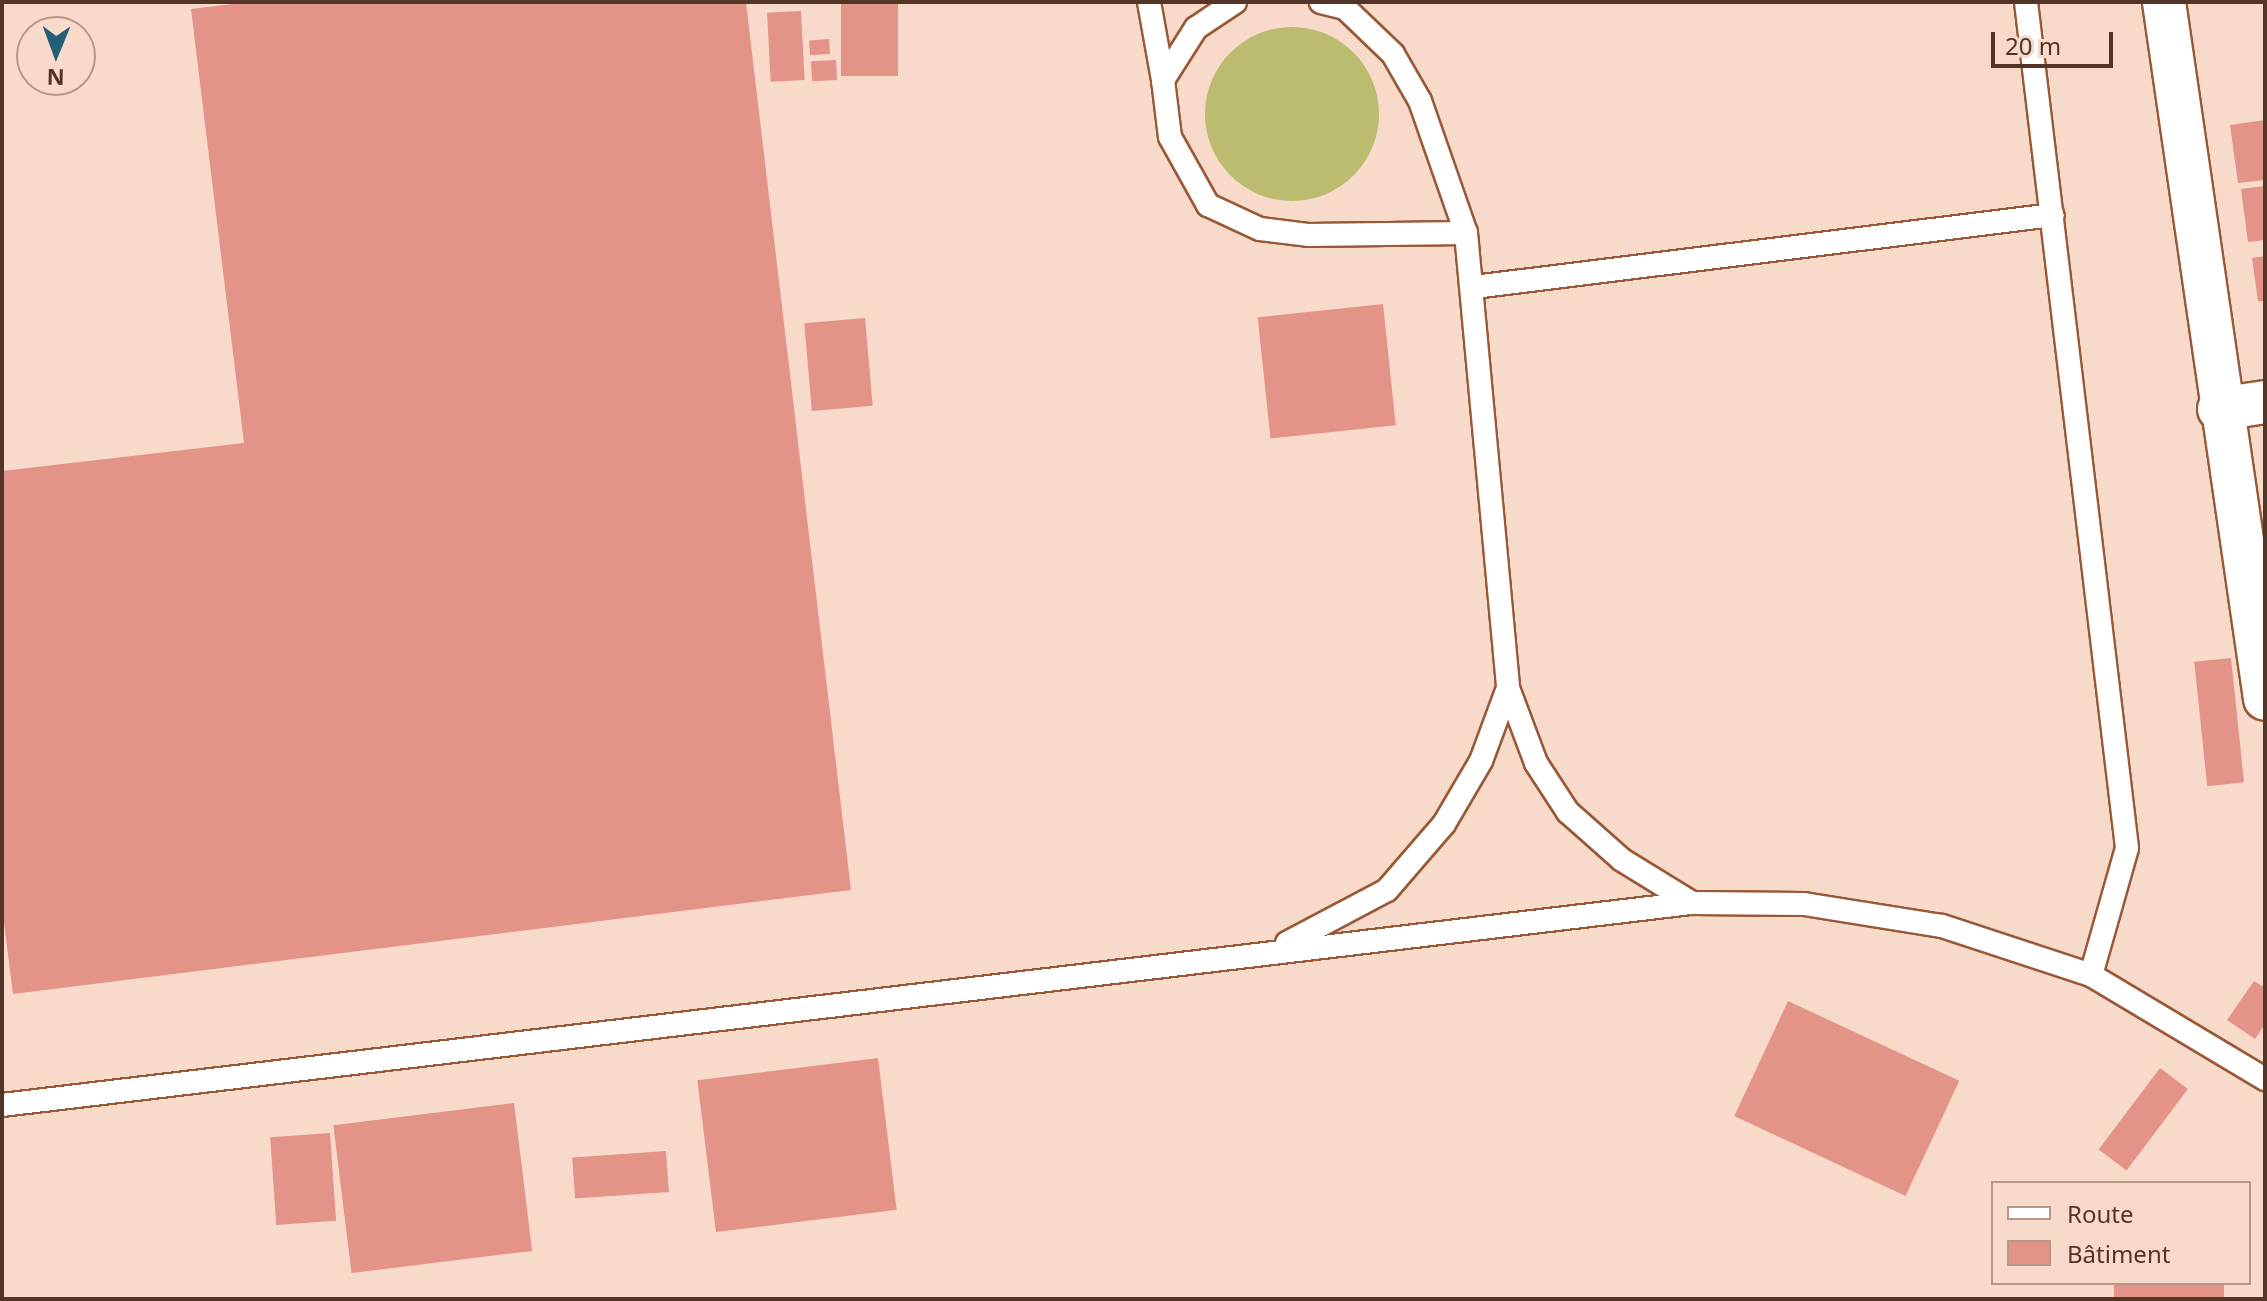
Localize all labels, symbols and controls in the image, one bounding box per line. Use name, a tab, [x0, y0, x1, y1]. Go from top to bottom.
north arrow	[16, 16, 96, 96]
scale bar	[1995, 16, 2117, 66]
text: 20 m	[2005, 29, 2061, 62]
text: N	[46, 63, 65, 93]
legend	[1991, 1181, 2251, 1285]
text: Route	[2067, 1197, 2133, 1230]
text: Bâtiment	[2067, 1237, 2170, 1270]

